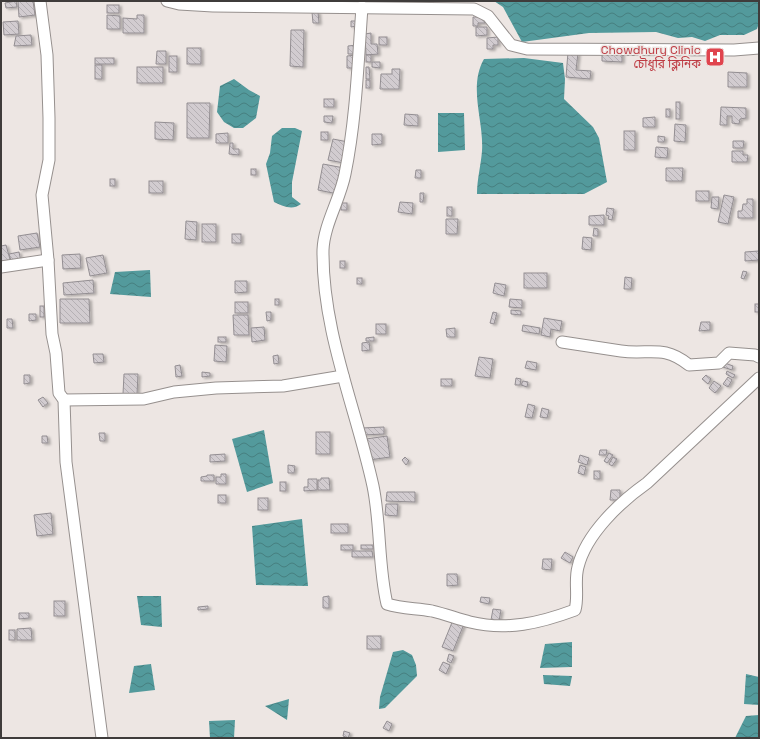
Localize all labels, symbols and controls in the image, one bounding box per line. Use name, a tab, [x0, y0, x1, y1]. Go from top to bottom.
place label: Chowdhury Clinic চৌধুরি ক্লিনিক	[601, 42, 701, 72]
hospital icon: Chowdhury Clinic চৌধুরি ক্লিনিক	[704, 46, 726, 68]

